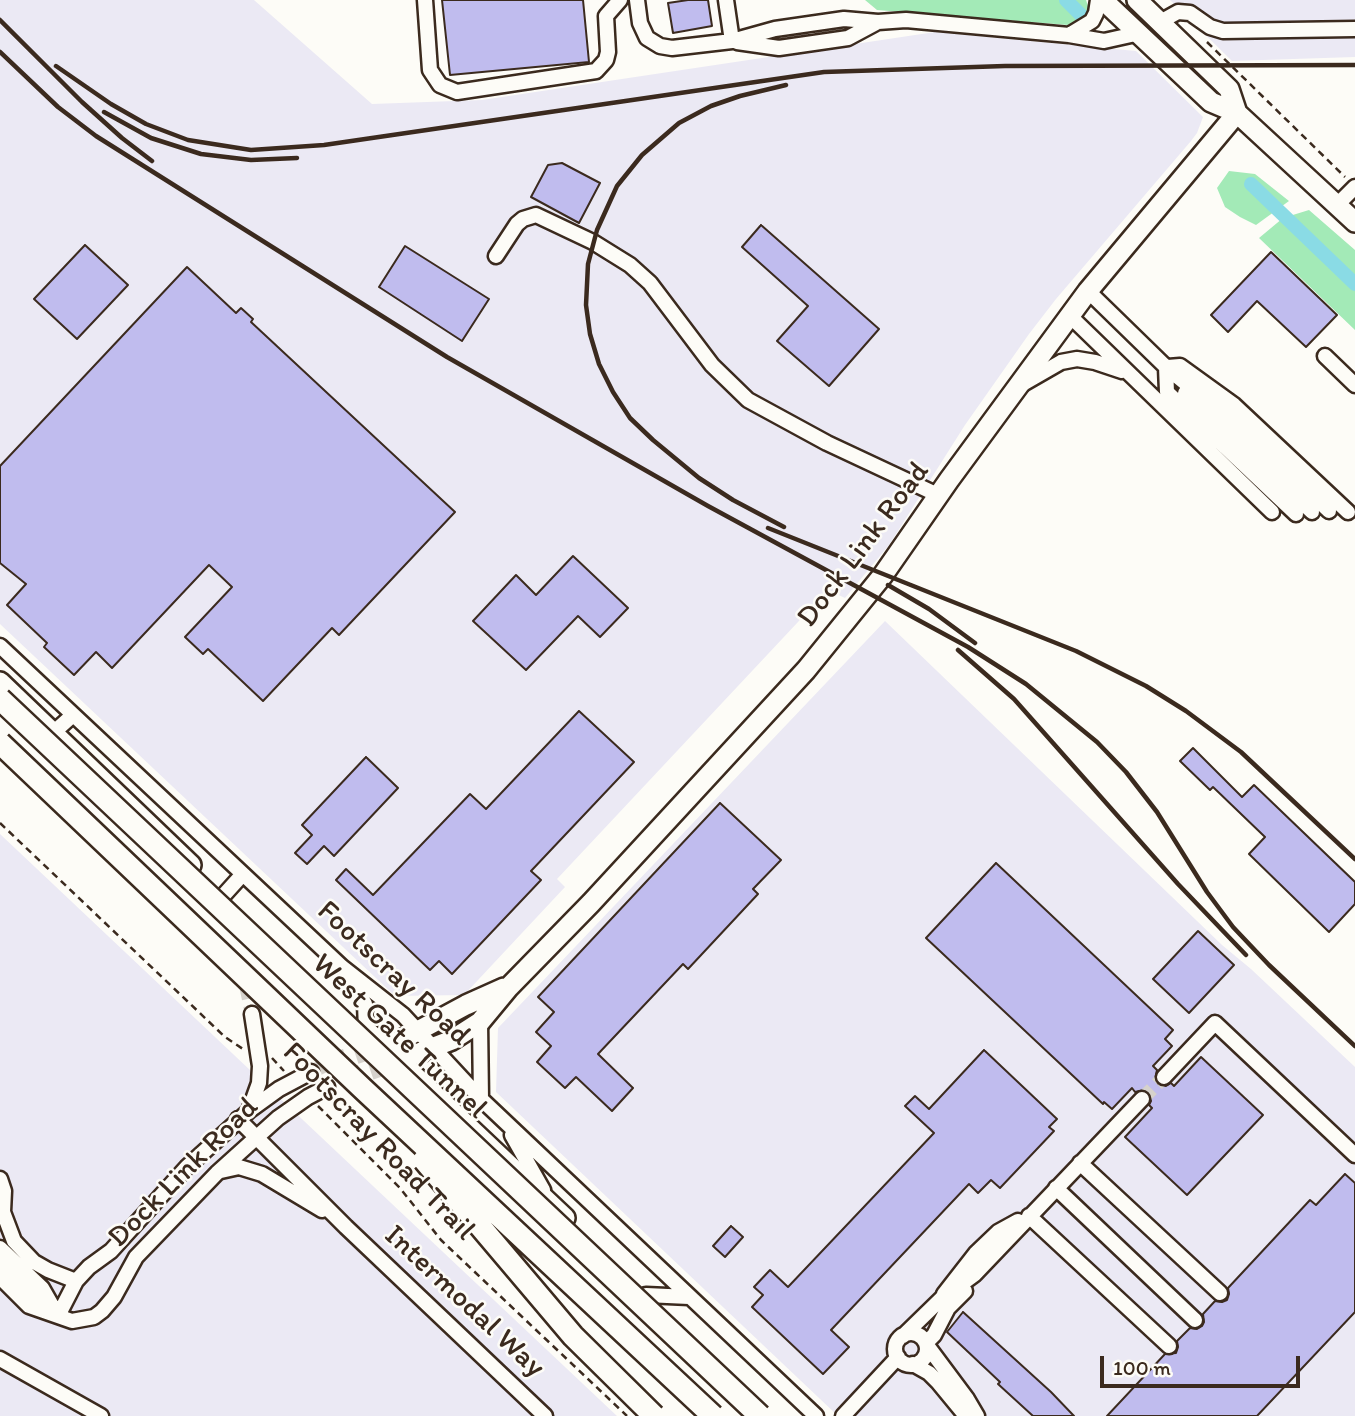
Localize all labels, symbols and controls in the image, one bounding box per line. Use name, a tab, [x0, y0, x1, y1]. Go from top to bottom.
street label: Dock Link Road	[790, 455, 938, 635]
street label: Footscray Road	[309, 894, 477, 1054]
street label: West Gate Tunnel	[304, 947, 494, 1127]
street label: Footscray Road Trail	[274, 1035, 482, 1249]
street label: Dock Link Road	[101, 1090, 267, 1256]
street label: Intermodal Way	[376, 1218, 552, 1386]
scale bar	[1103, 1342, 1302, 1386]
text: 100 m	[1113, 1355, 1171, 1380]

